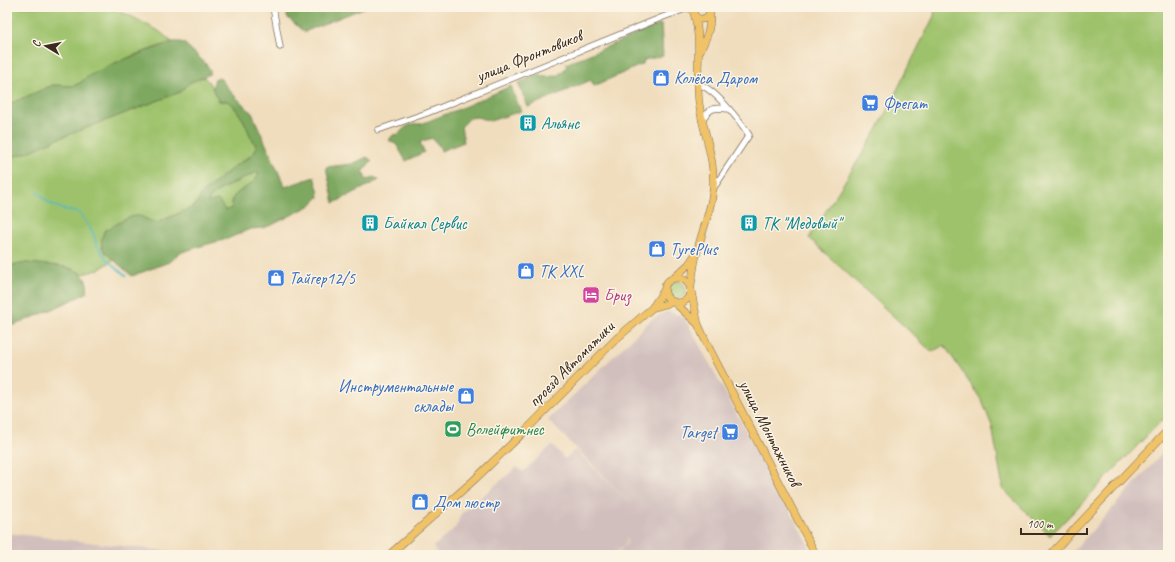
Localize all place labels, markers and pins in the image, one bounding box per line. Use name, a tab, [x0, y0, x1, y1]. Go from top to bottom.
shop icon: Колёса Даром	[651, 68, 671, 88]
place label: Колёса Даром	[674, 68, 758, 89]
supermarket icon: Фрегат	[860, 93, 880, 113]
place label: Фрегат	[883, 93, 928, 114]
building icon: Альянс	[518, 113, 538, 133]
place label: Альянс	[541, 113, 580, 134]
building icon: Байкал Сервис	[360, 213, 380, 233]
place label: Байкал Сервис	[383, 213, 468, 234]
building icon: ТК "Медовый"	[739, 213, 759, 233]
place label: ТК "Медовый"	[762, 213, 845, 234]
shop icon: TyrePlus	[647, 239, 667, 259]
place label: TyrePlus	[670, 239, 720, 260]
shop icon: ТК XXL	[516, 261, 536, 281]
place label: ТК XXL	[539, 261, 585, 282]
shop icon: Тайгер12/5	[266, 268, 286, 288]
place label: Тайгер12/5	[289, 268, 356, 289]
hotel icon: Бриз	[581, 285, 601, 305]
place label: Бриз	[604, 285, 632, 307]
place label: Инструментальные склады	[338, 376, 455, 417]
shop icon: Инструментальные склады	[456, 386, 476, 406]
sports icon: Волейфитнес	[443, 419, 463, 439]
place label: Волейфитнес	[466, 419, 545, 440]
place label: Target	[680, 422, 719, 443]
supermarket icon: Target	[720, 422, 740, 442]
shop icon: Дом люстр	[410, 492, 430, 512]
place label: Дом люстр	[433, 492, 501, 513]

